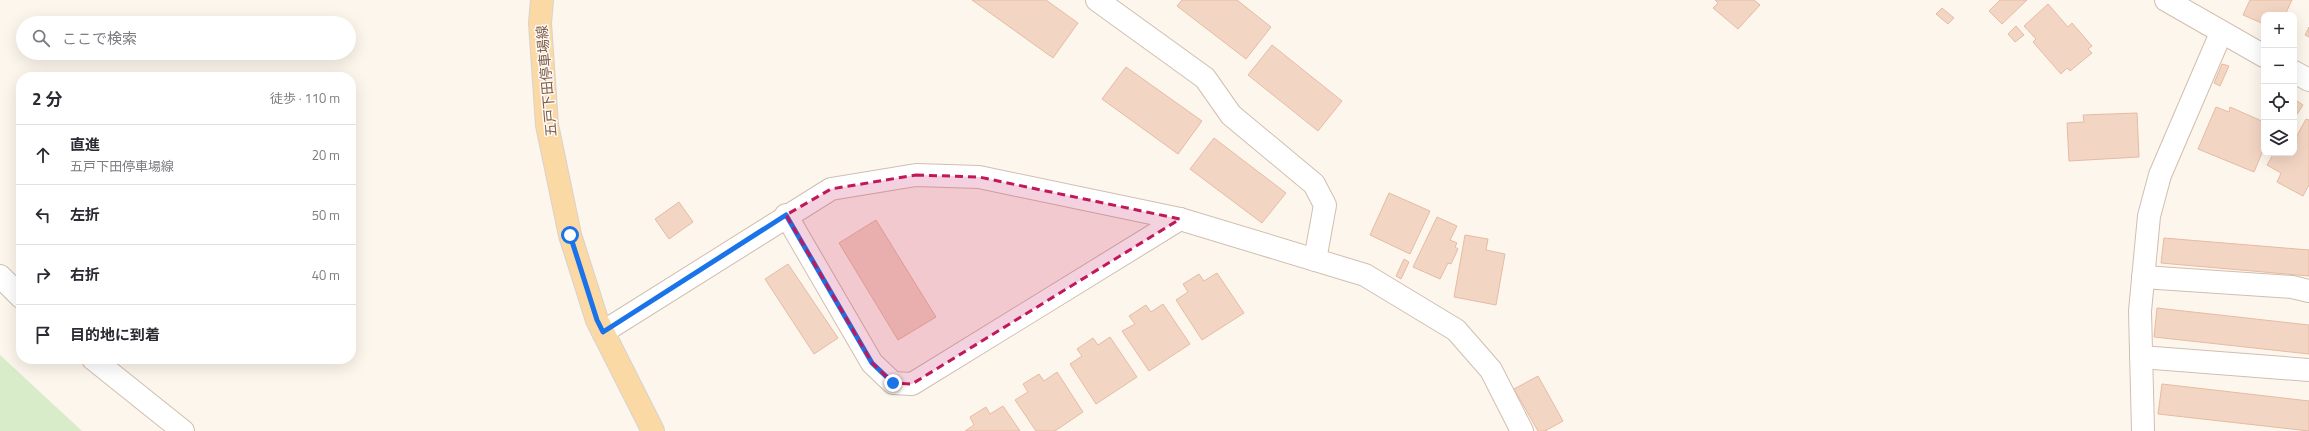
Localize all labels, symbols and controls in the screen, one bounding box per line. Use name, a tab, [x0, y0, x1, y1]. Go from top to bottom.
map controls	[2261, 12, 2297, 156]
button: +	[2261, 12, 2297, 48]
search box	[16, 16, 356, 60]
street label: 五戸下田停車場線	[531, 24, 561, 138]
icon: search	[30, 27, 52, 49]
text: ここで検索	[62, 27, 137, 50]
button: −	[2261, 48, 2297, 84]
button: locate	[2261, 84, 2297, 120]
text: 2 分	[32, 86, 62, 112]
text: 徒歩 · 110 m	[270, 88, 340, 108]
button: layers	[2261, 120, 2297, 156]
text: 直進	[70, 133, 100, 156]
icon: ahead	[32, 144, 54, 166]
text: 20 m	[312, 145, 340, 165]
text: 五戸下田停車場線	[70, 156, 174, 176]
text: 左折	[70, 203, 100, 226]
icon: left	[32, 204, 54, 226]
text: 50 m	[312, 205, 340, 225]
route start	[561, 226, 579, 244]
text: 右折	[70, 263, 100, 286]
icon: right	[32, 264, 54, 286]
text: 40 m	[312, 265, 340, 285]
text: 目的地に到着	[70, 323, 160, 346]
icon: arrive	[32, 324, 54, 346]
route end	[884, 374, 902, 392]

